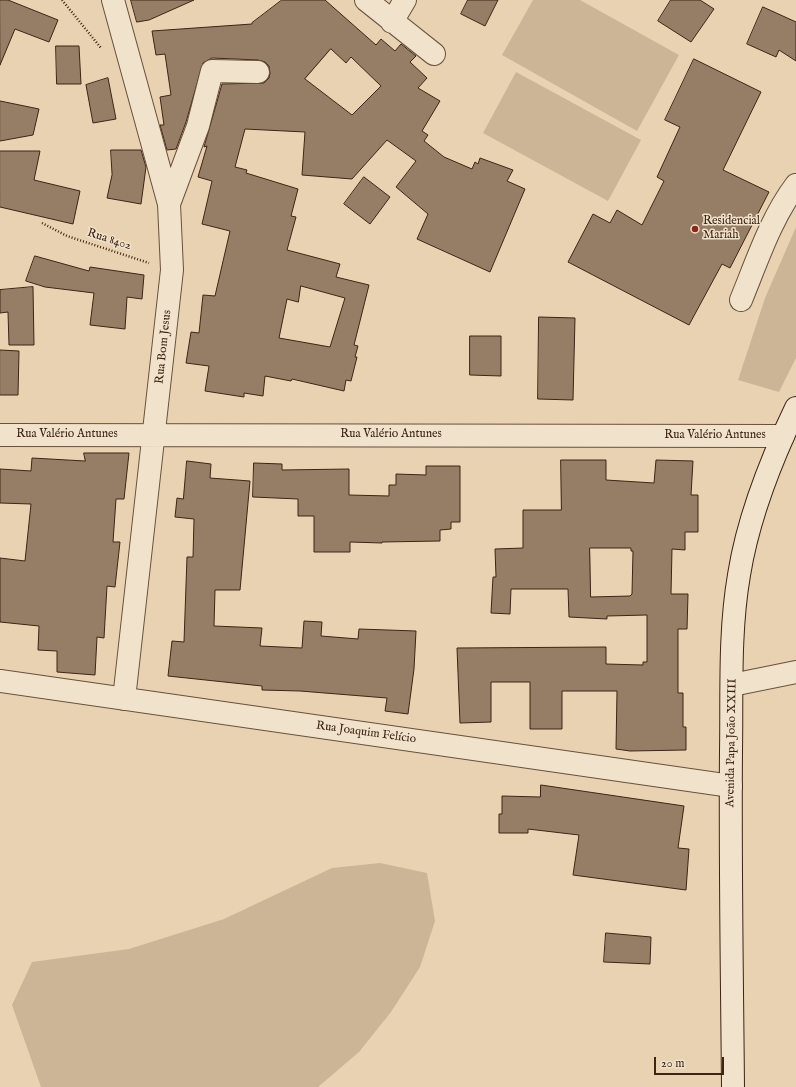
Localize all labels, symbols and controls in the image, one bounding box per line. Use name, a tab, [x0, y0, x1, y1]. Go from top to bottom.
place label: Residencial Mariah	[703, 215, 760, 243]
marker: Residencial Mariah	[690, 224, 700, 234]
street label: Rua 8402	[85, 226, 133, 254]
street label: Rua Bom Jesus	[153, 309, 175, 385]
street label: Rua Valério Antunes	[16, 428, 118, 442]
street label: Rua Valério Antunes	[340, 428, 442, 442]
street label: Rua Valério Antunes	[664, 429, 766, 443]
street label: Avenida Papa João XXIII	[724, 678, 740, 808]
street label: Rua Joaquim Felício	[315, 719, 417, 747]
scale bar	[656, 1049, 726, 1075]
text: 20 m	[661, 1056, 684, 1071]

